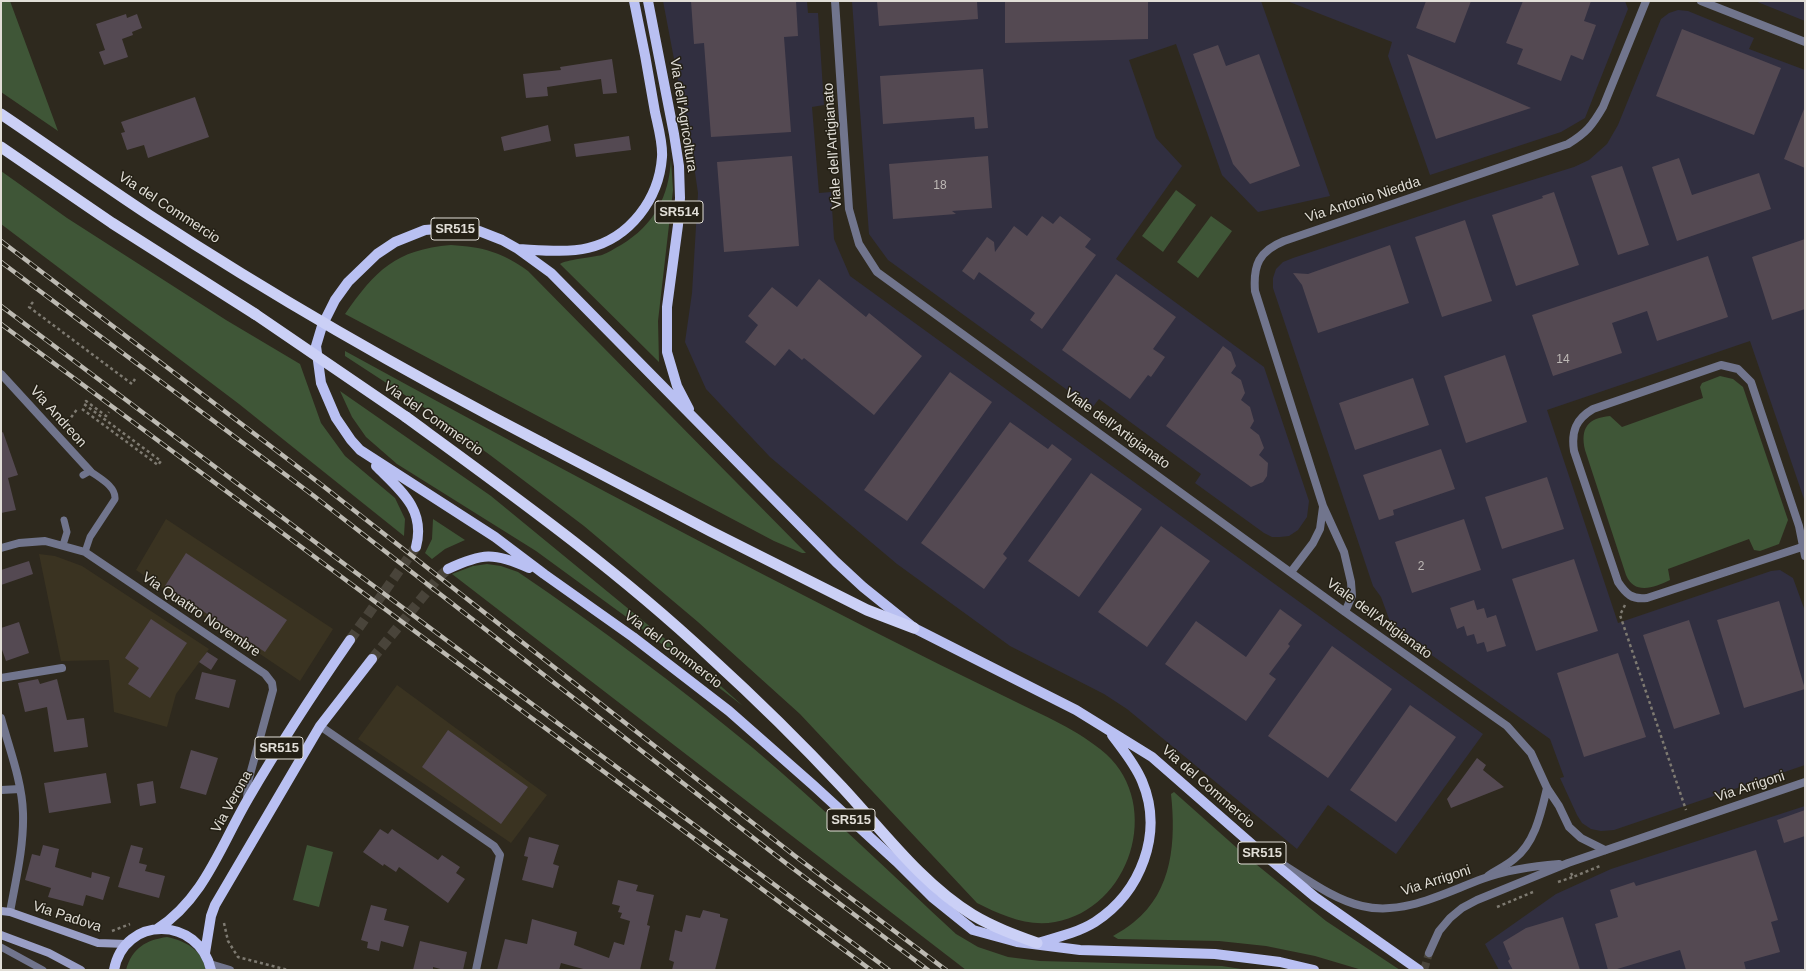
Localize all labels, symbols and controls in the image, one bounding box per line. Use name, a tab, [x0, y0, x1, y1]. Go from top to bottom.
street label: Via dell'Agricoltura	[666, 57, 700, 173]
street label: Viale dell'Artigianato	[820, 82, 846, 210]
street label: Via del Commercio	[115, 169, 223, 247]
street label: Via Antonio Niedda	[1304, 174, 1422, 226]
house number: 18	[933, 179, 947, 193]
road number: SR514	[655, 201, 703, 223]
road number: SR515	[431, 218, 479, 240]
house number: 14	[1556, 353, 1570, 367]
street label: Via del Commercio	[380, 378, 486, 460]
street label: Via Andreon	[26, 383, 90, 451]
street label: Viale dell'Artigianato	[1061, 385, 1173, 473]
house number: 2	[1418, 560, 1424, 574]
street label: Via Quattro Novembre	[139, 569, 263, 661]
street label: Viale dell'Artigianato	[1323, 575, 1435, 663]
street label: Via del Commercio	[621, 608, 725, 692]
road number: SR515	[255, 737, 303, 759]
street label: Via del Commercio	[1158, 742, 1258, 832]
street label: Via Verona	[208, 768, 256, 836]
street label: Via Arrigoni	[1713, 768, 1787, 806]
road number: SR515	[827, 809, 875, 831]
road number: SR515	[1238, 842, 1286, 864]
street label: Via Arrigoni	[1399, 862, 1473, 900]
street label: Via Padova	[30, 898, 104, 936]

